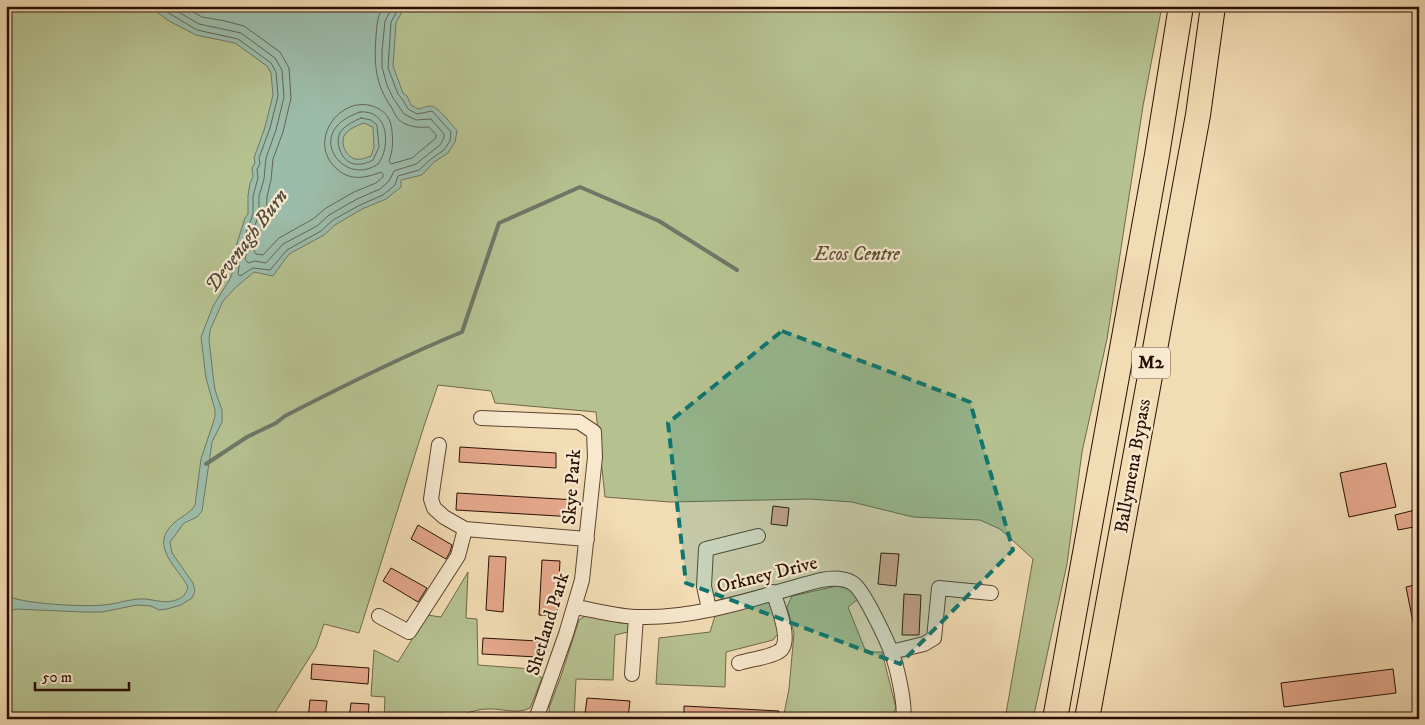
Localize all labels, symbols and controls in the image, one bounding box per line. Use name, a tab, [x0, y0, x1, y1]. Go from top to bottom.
water label: Devenagh Burn	[200, 184, 294, 298]
park label: Ecos Centre	[813, 243, 900, 266]
road number: M2	[1132, 348, 1170, 378]
street label: Ballymena Bypass	[1110, 397, 1156, 535]
street label: Skye Park	[558, 448, 586, 526]
street label: Orkney Drive	[714, 551, 820, 599]
street label: Shetland Park	[521, 569, 575, 678]
scale bar	[35, 660, 129, 692]
text: 50 m	[42, 668, 72, 687]

